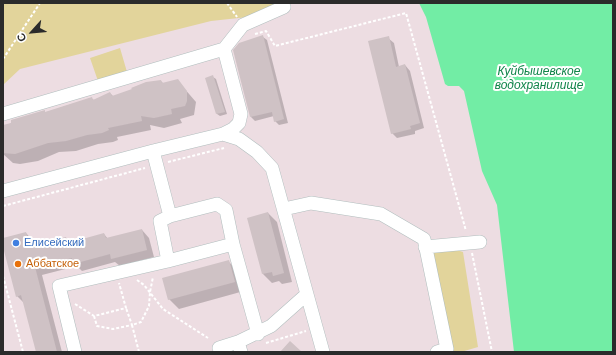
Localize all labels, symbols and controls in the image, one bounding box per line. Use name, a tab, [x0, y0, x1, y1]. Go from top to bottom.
north arrow	[12, 12, 52, 52]
text: С	[14, 31, 28, 44]
water label: Куйбышевское водохранилище	[495, 65, 583, 93]
place label: Елисейский	[24, 236, 84, 250]
marker: Елисейский	[11, 238, 21, 248]
place label: Аббатское	[26, 257, 79, 271]
marker: Аббатское	[13, 259, 23, 269]

